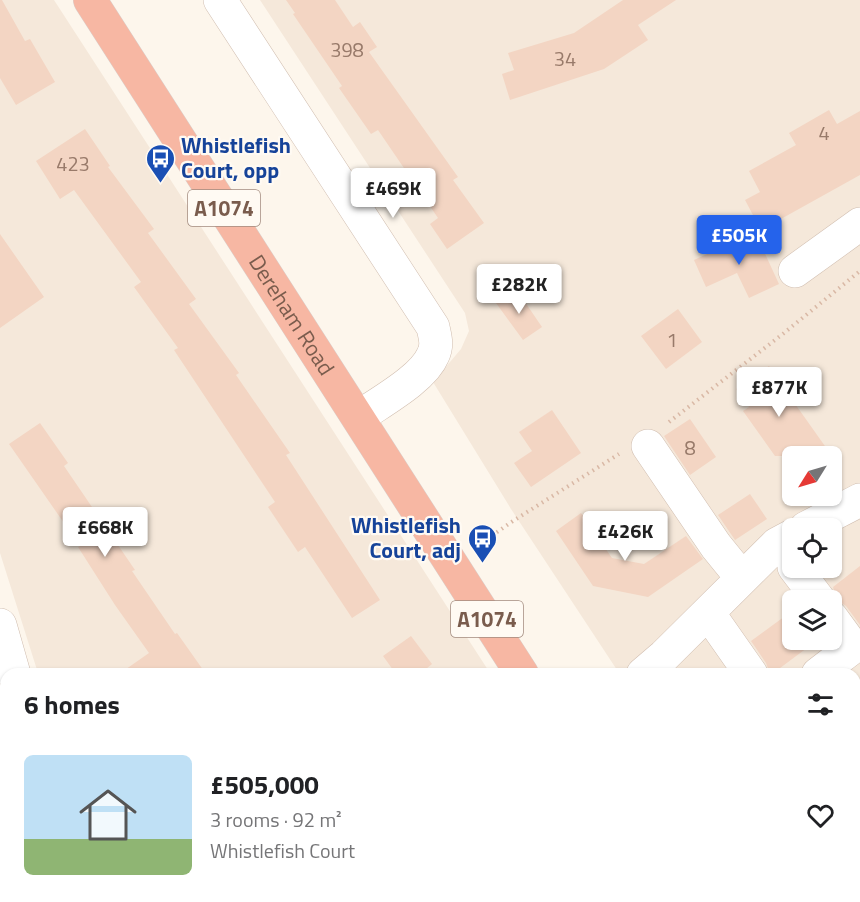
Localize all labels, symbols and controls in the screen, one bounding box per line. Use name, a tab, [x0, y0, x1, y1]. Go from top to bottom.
house number: 398	[330, 34, 364, 65]
house number: 34	[554, 43, 576, 74]
house number: 4	[818, 117, 830, 148]
place label: Whistlefish Court, opp	[181, 128, 291, 187]
bus stop icon: Whistlefish Court, opp	[144, 142, 176, 184]
house number: 423	[56, 148, 90, 179]
pin: £469K	[351, 168, 435, 219]
text: £469K	[365, 172, 421, 203]
road number: A1074	[188, 190, 260, 226]
pin: £505K	[697, 215, 781, 266]
text: £505K	[711, 219, 767, 250]
street label: Dereham Road	[240, 248, 343, 382]
pin: £282K	[477, 264, 561, 315]
text: £282K	[491, 268, 547, 299]
house number: 1	[666, 324, 678, 355]
pin: £877K	[737, 367, 821, 418]
text: £877K	[751, 371, 807, 402]
house number: 8	[684, 432, 696, 463]
north arrow	[782, 446, 842, 506]
map controls	[782, 446, 842, 650]
pin: £668K	[63, 507, 147, 558]
place label: Whistlefish Court, adj	[351, 508, 461, 567]
text: £668K	[77, 511, 133, 542]
pin: £426K	[583, 511, 667, 562]
text: £426K	[597, 515, 653, 546]
button: locate	[782, 518, 842, 578]
bus stop icon: Whistlefish Court, adj	[466, 522, 498, 564]
button: layers	[782, 590, 842, 650]
road number: A1074	[451, 601, 523, 637]
text: 6 homes	[24, 685, 120, 724]
icon: filters	[804, 688, 837, 721]
text: £505,000	[210, 765, 319, 804]
icon: home	[72, 779, 144, 851]
icon: heart	[804, 799, 837, 832]
text: 3 rooms · 92 m²	[210, 804, 342, 835]
text: Whistlefish Court	[210, 835, 355, 866]

